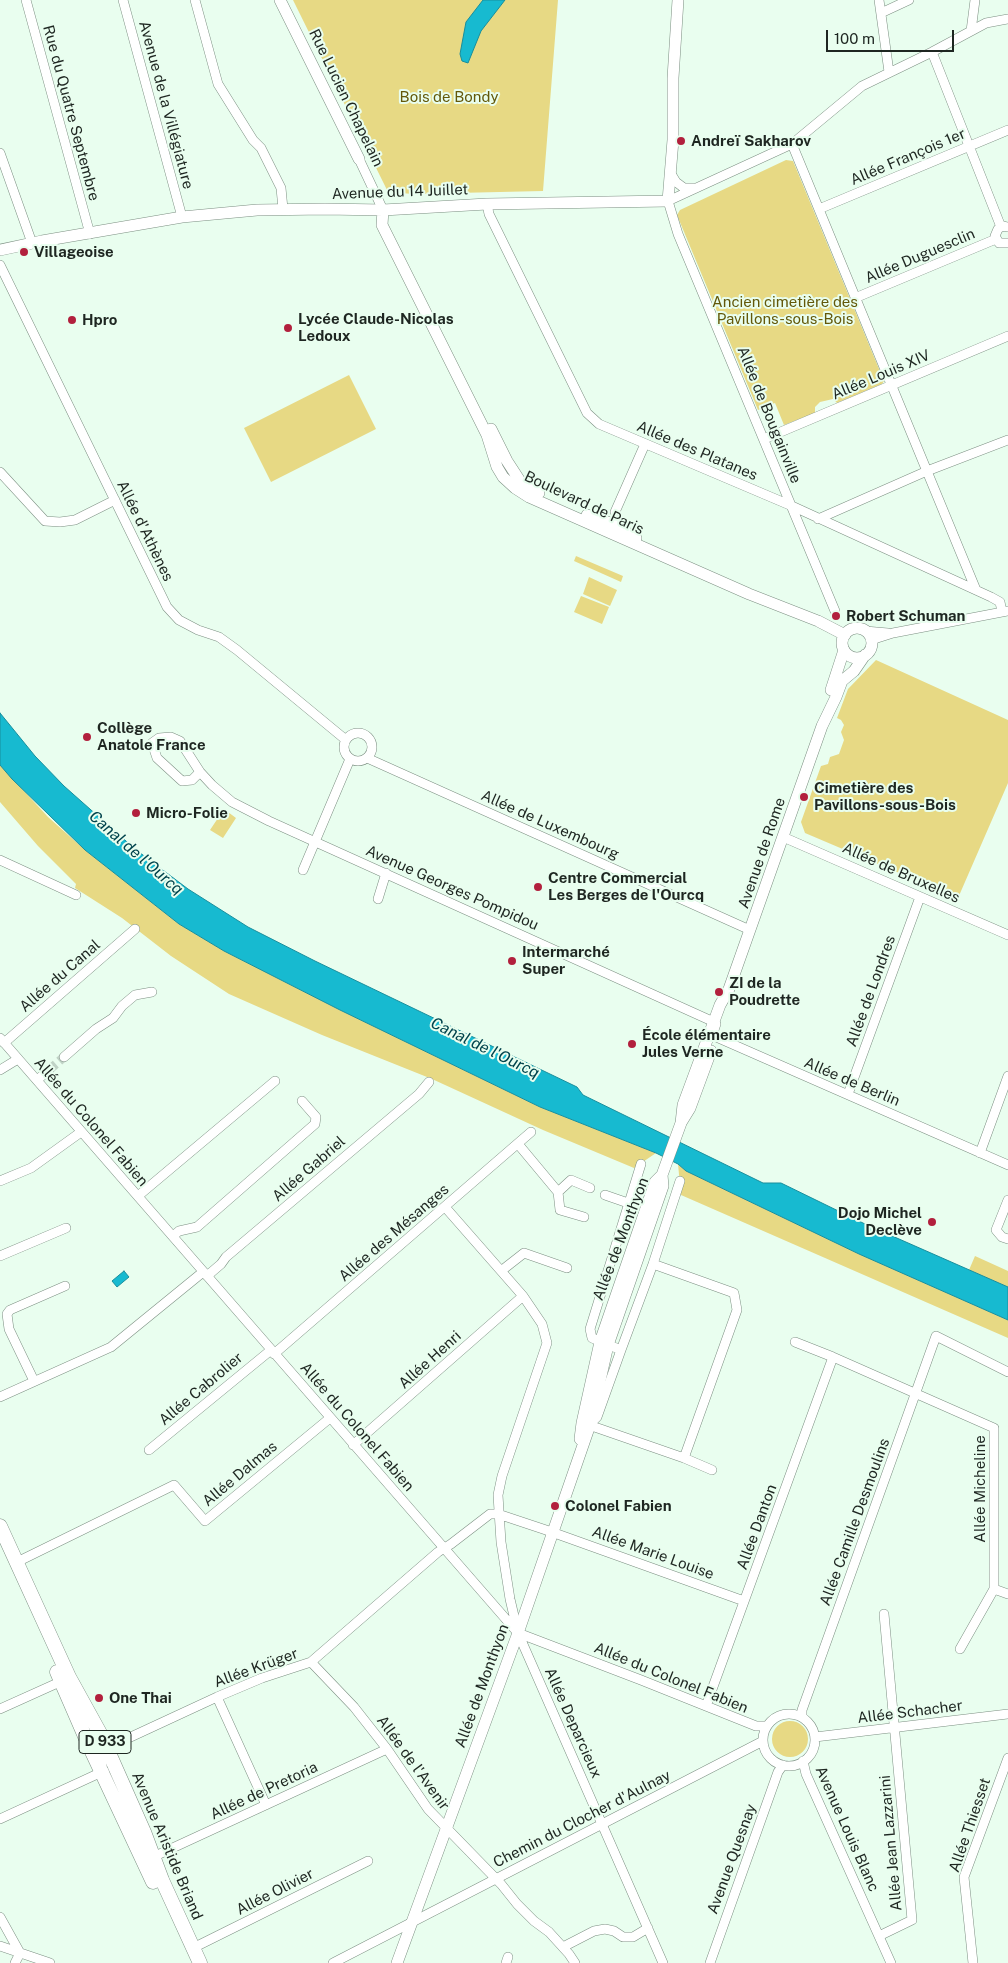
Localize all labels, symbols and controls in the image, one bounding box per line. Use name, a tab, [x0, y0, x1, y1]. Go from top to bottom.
street label: Avenue de la Villégiature	[135, 19, 197, 191]
scale bar	[828, 20, 956, 52]
street label: Rue du Quatre Septembre	[39, 23, 103, 203]
street label: Rue Lucien Chapelain	[305, 26, 387, 170]
text: 100 m	[834, 30, 875, 47]
park label: Bois de Bondy	[400, 88, 498, 106]
street label: Allée François 1er	[848, 125, 968, 189]
place label: Andreï Sakharov	[691, 132, 811, 150]
marker: Andreï Sakharov	[675, 135, 687, 147]
street label: Avenue du 14 Juillet	[331, 181, 469, 203]
street label: Allée Duguesclin	[862, 225, 978, 287]
place label: Villageoise	[34, 243, 114, 261]
marker: Villageoise	[18, 246, 30, 258]
park label: Ancien cimetière des Pavillons-sous-Bois	[712, 293, 858, 328]
place label: Lycée Claude-Nicolas Ledoux	[298, 310, 454, 345]
place label: Hpro	[82, 311, 117, 329]
marker: Hpro	[66, 314, 78, 326]
marker: Lycée Claude-Nicolas Ledoux	[282, 322, 294, 334]
street label: Allée de Bougainville	[733, 344, 805, 486]
street label: Allée Louis XIV	[829, 346, 933, 404]
street label: Allée des Platanes	[634, 417, 760, 485]
street label: Boulevard de Paris	[521, 467, 647, 539]
street label: Allée d'Athènes	[113, 478, 177, 584]
place label: Robert Schuman	[846, 607, 965, 625]
marker: Robert Schuman	[830, 610, 842, 622]
place label: Collège Anatole France	[97, 719, 206, 754]
marker: Collège Anatole France	[81, 731, 93, 743]
place label: Cimetière des Pavillons-sous-Bois	[814, 779, 956, 814]
street label: Allée de Luxembourg	[478, 786, 622, 864]
marker: Cimetière des Pavillons-sous-Bois	[798, 791, 810, 803]
street label: Avenue de Rome	[735, 795, 789, 911]
place label: Micro-Folie	[146, 804, 228, 822]
water label: Canal de l'Ourcq	[85, 807, 187, 899]
marker: Micro-Folie	[130, 807, 142, 819]
street label: Allée de Bruxelles	[839, 839, 963, 907]
street label: Avenue Georges Pompidou	[363, 842, 541, 934]
place label: Centre Commercial Les Berges de l'Ourcq	[548, 869, 704, 904]
marker: Centre Commercial Les Berges de l'Ourcq	[532, 881, 544, 893]
street label: Allée de Londres	[843, 933, 899, 1049]
street label: Allée du Canal	[16, 936, 104, 1016]
place label: Intermarché Super	[522, 943, 610, 978]
marker: Intermarché Super	[506, 955, 518, 967]
place label: ZI de la Poudrette	[729, 974, 800, 1009]
marker: ZI de la Poudrette	[713, 986, 725, 998]
water label: Canal de l'Ourcq	[427, 1013, 543, 1083]
place label: École élémentaire Jules Verne	[642, 1026, 771, 1061]
marker: École élémentaire Jules Verne	[626, 1038, 638, 1050]
street label: Allée du Colonel Fabien	[30, 1054, 152, 1190]
street label: Allée de Berlin	[801, 1054, 903, 1110]
street label: Allée Gabriel	[269, 1132, 349, 1206]
street label: Allée de Monthyon	[589, 1175, 653, 1303]
street label: Allée des Mésanges	[335, 1180, 453, 1286]
place label: Dojo Michel Declève	[838, 1204, 922, 1239]
marker: Dojo Michel Declève	[926, 1216, 938, 1228]
street label: Allée Henri	[395, 1327, 465, 1393]
street label: Allée Cabrolier	[155, 1349, 247, 1429]
street label: Allée du Colonel Fabien	[296, 1359, 418, 1495]
street label: Allée Micheline	[971, 1435, 989, 1543]
street label: Allée Camille Desmoulins	[816, 1436, 894, 1608]
street label: Allée Dalmas	[199, 1438, 281, 1510]
street label: Allée Danton	[733, 1482, 781, 1572]
place label: Colonel Fabien	[565, 1497, 672, 1515]
marker: Colonel Fabien	[549, 1500, 561, 1512]
street label: Allée Marie Louise	[590, 1523, 716, 1583]
street label: Allée de Monthyon	[451, 1622, 513, 1750]
street label: Allée du Colonel Fabien	[591, 1639, 751, 1717]
street label: Allée Krüger	[212, 1644, 300, 1692]
street label: Allée Deparcieux	[541, 1665, 605, 1781]
place label: One Thai	[109, 1689, 172, 1707]
marker: One Thai	[93, 1692, 105, 1704]
street label: Allée Schacher	[856, 1697, 964, 1727]
street label: Allée de l'Avenir	[373, 1712, 453, 1814]
road number: D 933	[79, 1730, 131, 1754]
street label: Allée de Pretoria	[207, 1758, 321, 1824]
street label: Avenue Louis Blanc	[811, 1764, 883, 1894]
street label: Chemin du Clocher d'Aulnay	[490, 1766, 674, 1872]
street label: Avenue Aristide Briand	[128, 1769, 206, 1923]
street label: Allée Jean Lazzarini	[876, 1774, 906, 1912]
street label: Allée Thiesset	[945, 1775, 995, 1875]
street label: Avenue Quesnay	[704, 1802, 760, 1916]
street label: Allée Olivier	[233, 1865, 317, 1919]

